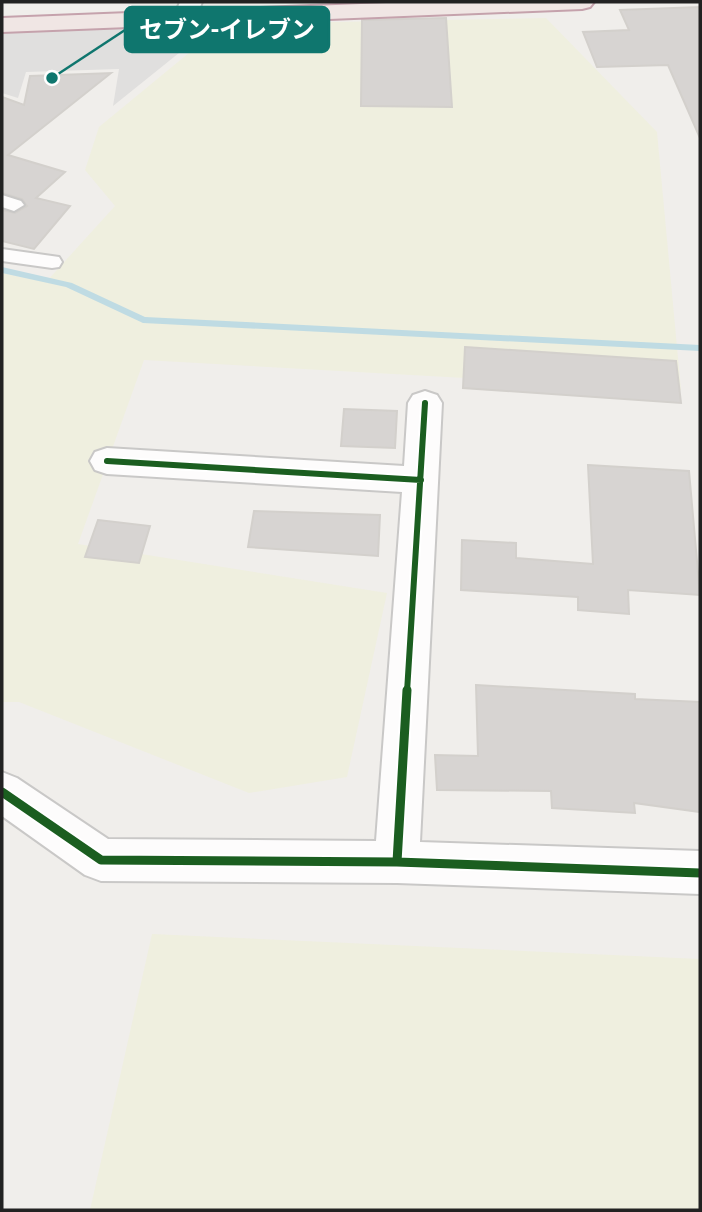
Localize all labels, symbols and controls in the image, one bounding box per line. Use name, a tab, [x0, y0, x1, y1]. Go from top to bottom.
callout: セブン-イレブン	[125, 7, 329, 52]
text: セブン-イレブン	[139, 16, 315, 43]

